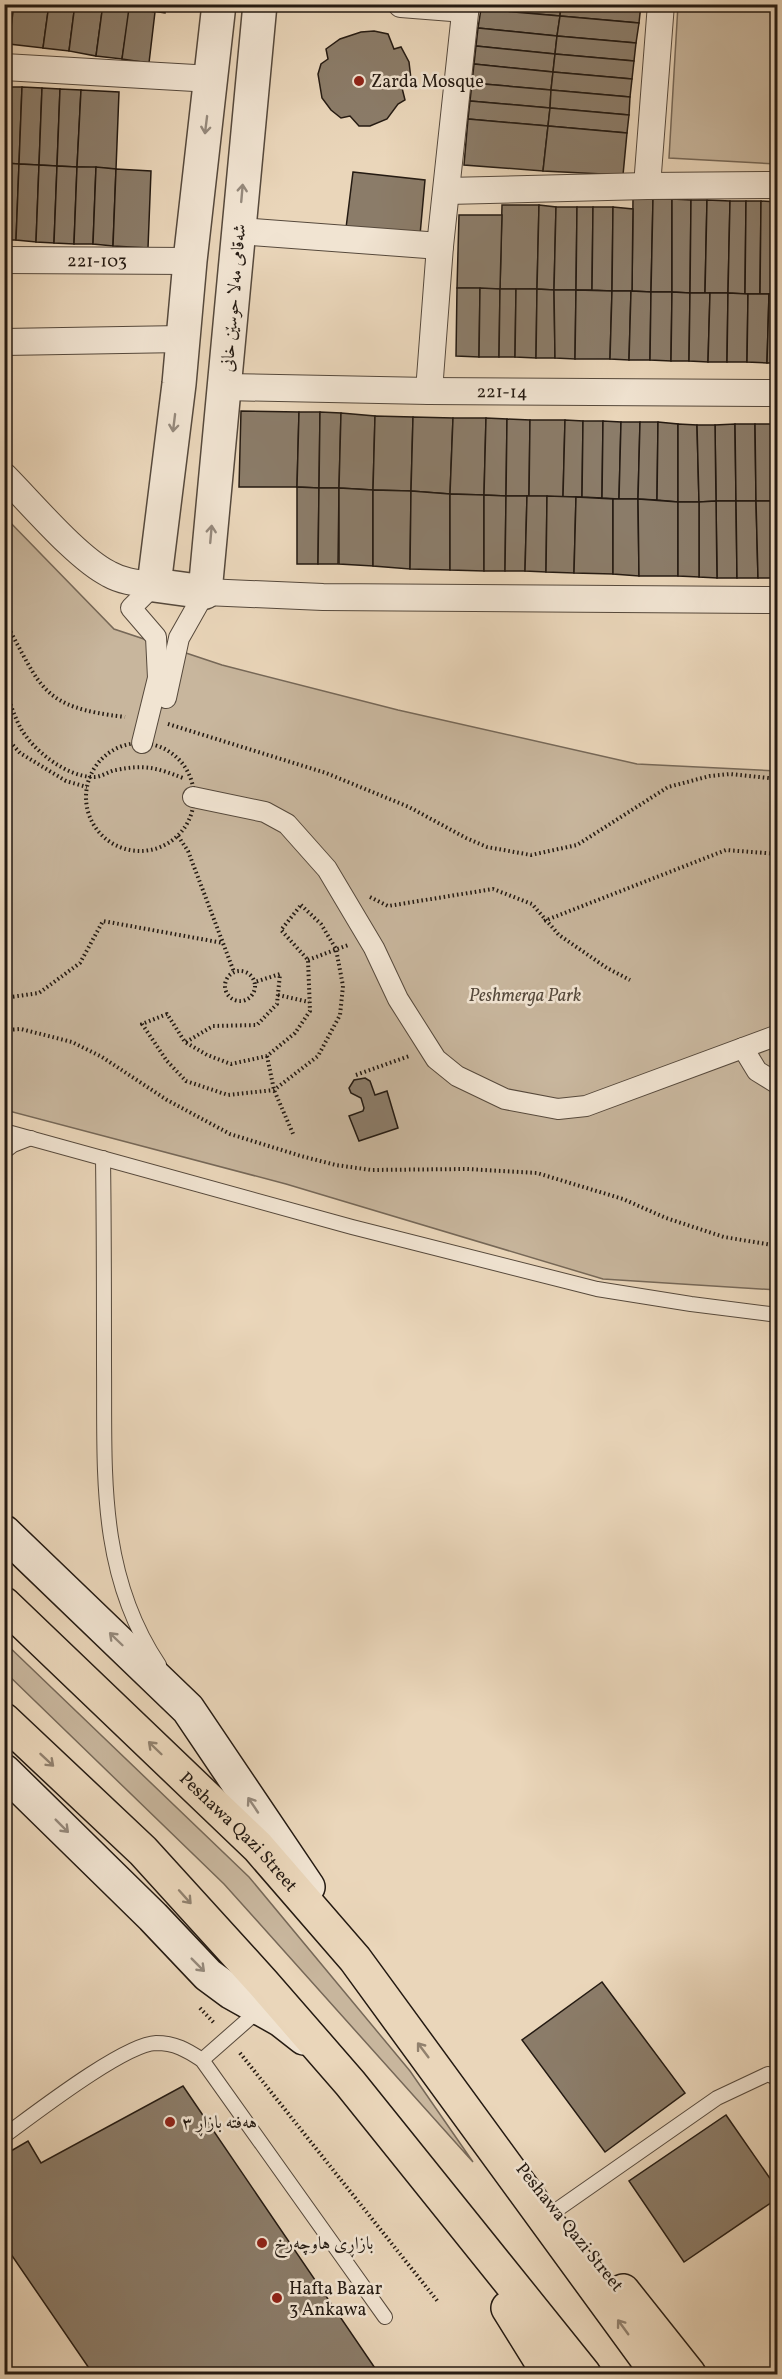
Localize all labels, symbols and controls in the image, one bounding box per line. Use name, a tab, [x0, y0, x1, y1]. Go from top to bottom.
place label: Zarda Mosque	[371, 70, 484, 95]
marker: Zarda Mosque	[352, 74, 366, 88]
one-way arrow	[201, 115, 212, 135]
one-way arrow	[237, 184, 248, 204]
street label: شەقامی مەلا حوسێن خانی	[216, 223, 253, 373]
street label: 221-103	[67, 249, 127, 275]
street label: 221-14	[476, 380, 528, 406]
one-way arrow	[168, 413, 179, 433]
one-way arrow	[206, 524, 217, 544]
park label: Peshmerga Park	[469, 984, 581, 1009]
one-way arrow	[109, 1632, 124, 1646]
one-way arrow	[148, 1741, 163, 1755]
one-way arrow	[39, 1753, 54, 1767]
street label: Peshawa Qazi Street	[173, 1767, 302, 1898]
one-way arrow	[247, 1798, 259, 1814]
one-way arrow	[54, 1819, 69, 1834]
one-way arrow	[178, 1890, 192, 1905]
one-way arrow	[191, 1958, 206, 1973]
one-way arrow	[417, 2043, 429, 2059]
place label: هەفتە بازاڕ ٣	[182, 2111, 257, 2137]
marker: هەفتە بازاڕ ٣	[163, 2115, 177, 2129]
street label: Peshawa Qazi Street	[509, 2158, 629, 2298]
place label: بازاڕی هاوچەرخ	[274, 2232, 373, 2259]
marker: بازاڕی هاوچەرخ	[255, 2236, 269, 2250]
place label: Hafta Bazar 3 Ankawa	[289, 2277, 383, 2323]
marker: Hafta Bazar 3 Ankawa	[270, 2291, 284, 2305]
one-way arrow	[617, 2320, 629, 2336]

